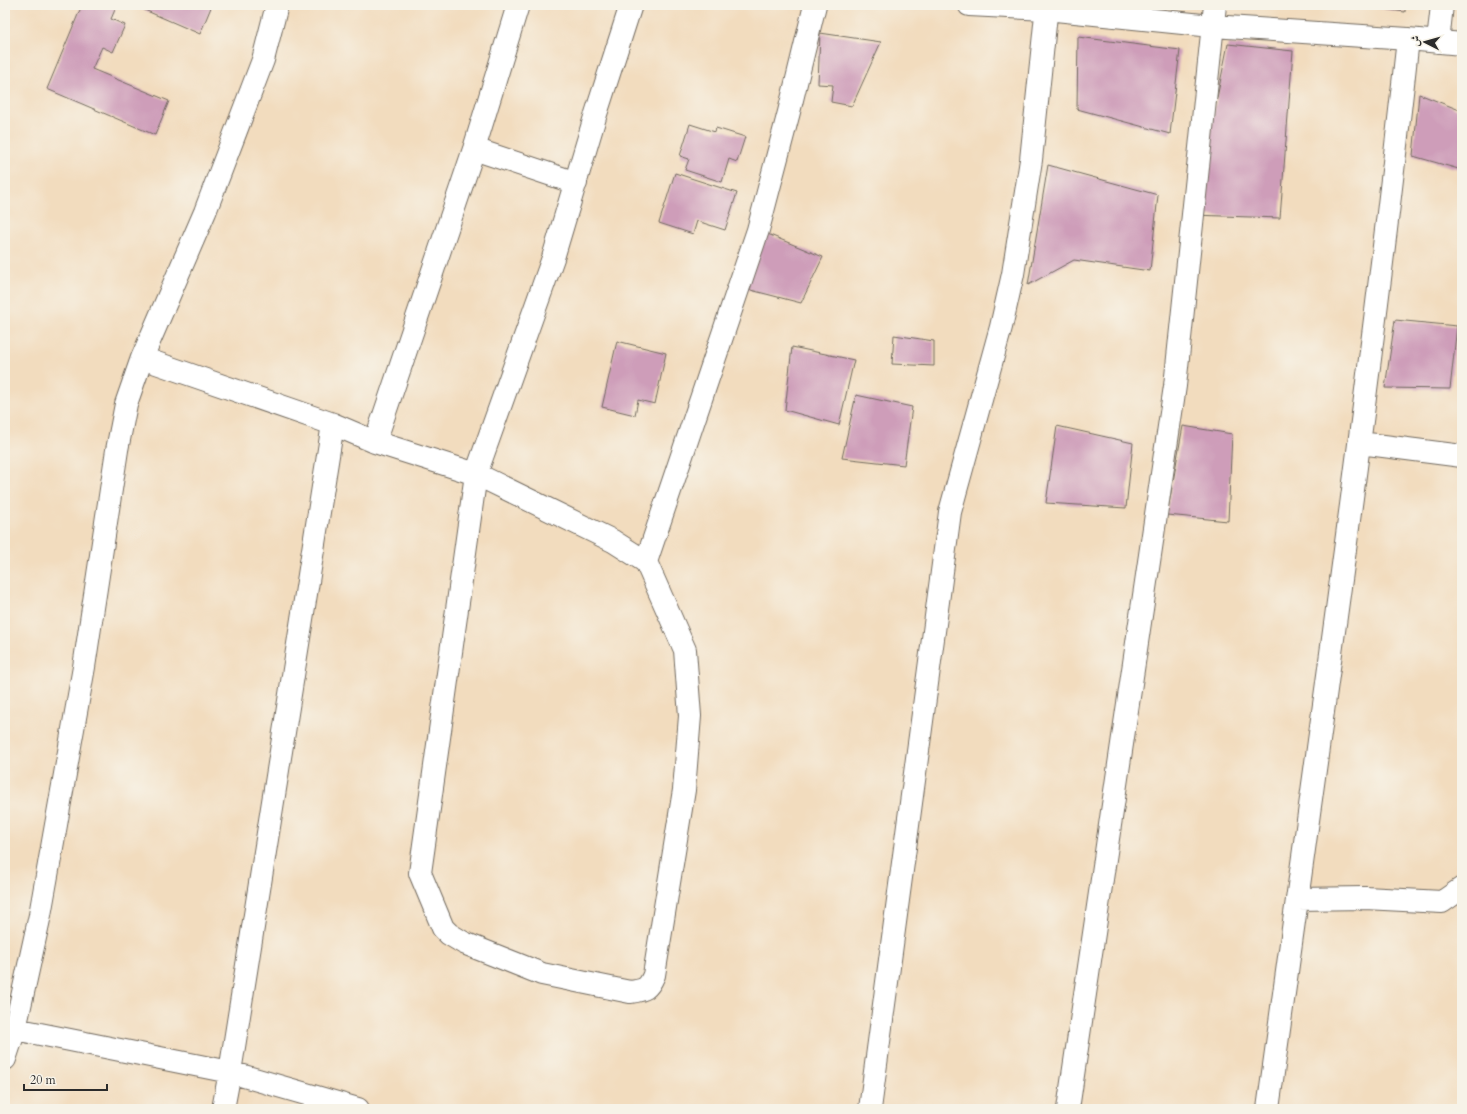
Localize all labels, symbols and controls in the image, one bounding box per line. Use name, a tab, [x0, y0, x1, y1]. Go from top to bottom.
north arrow	[1405, 22, 1445, 62]
text: ش	[1408, 35, 1424, 47]
scale bar	[24, 1066, 107, 1092]
text: 20 m	[30, 1072, 57, 1088]

